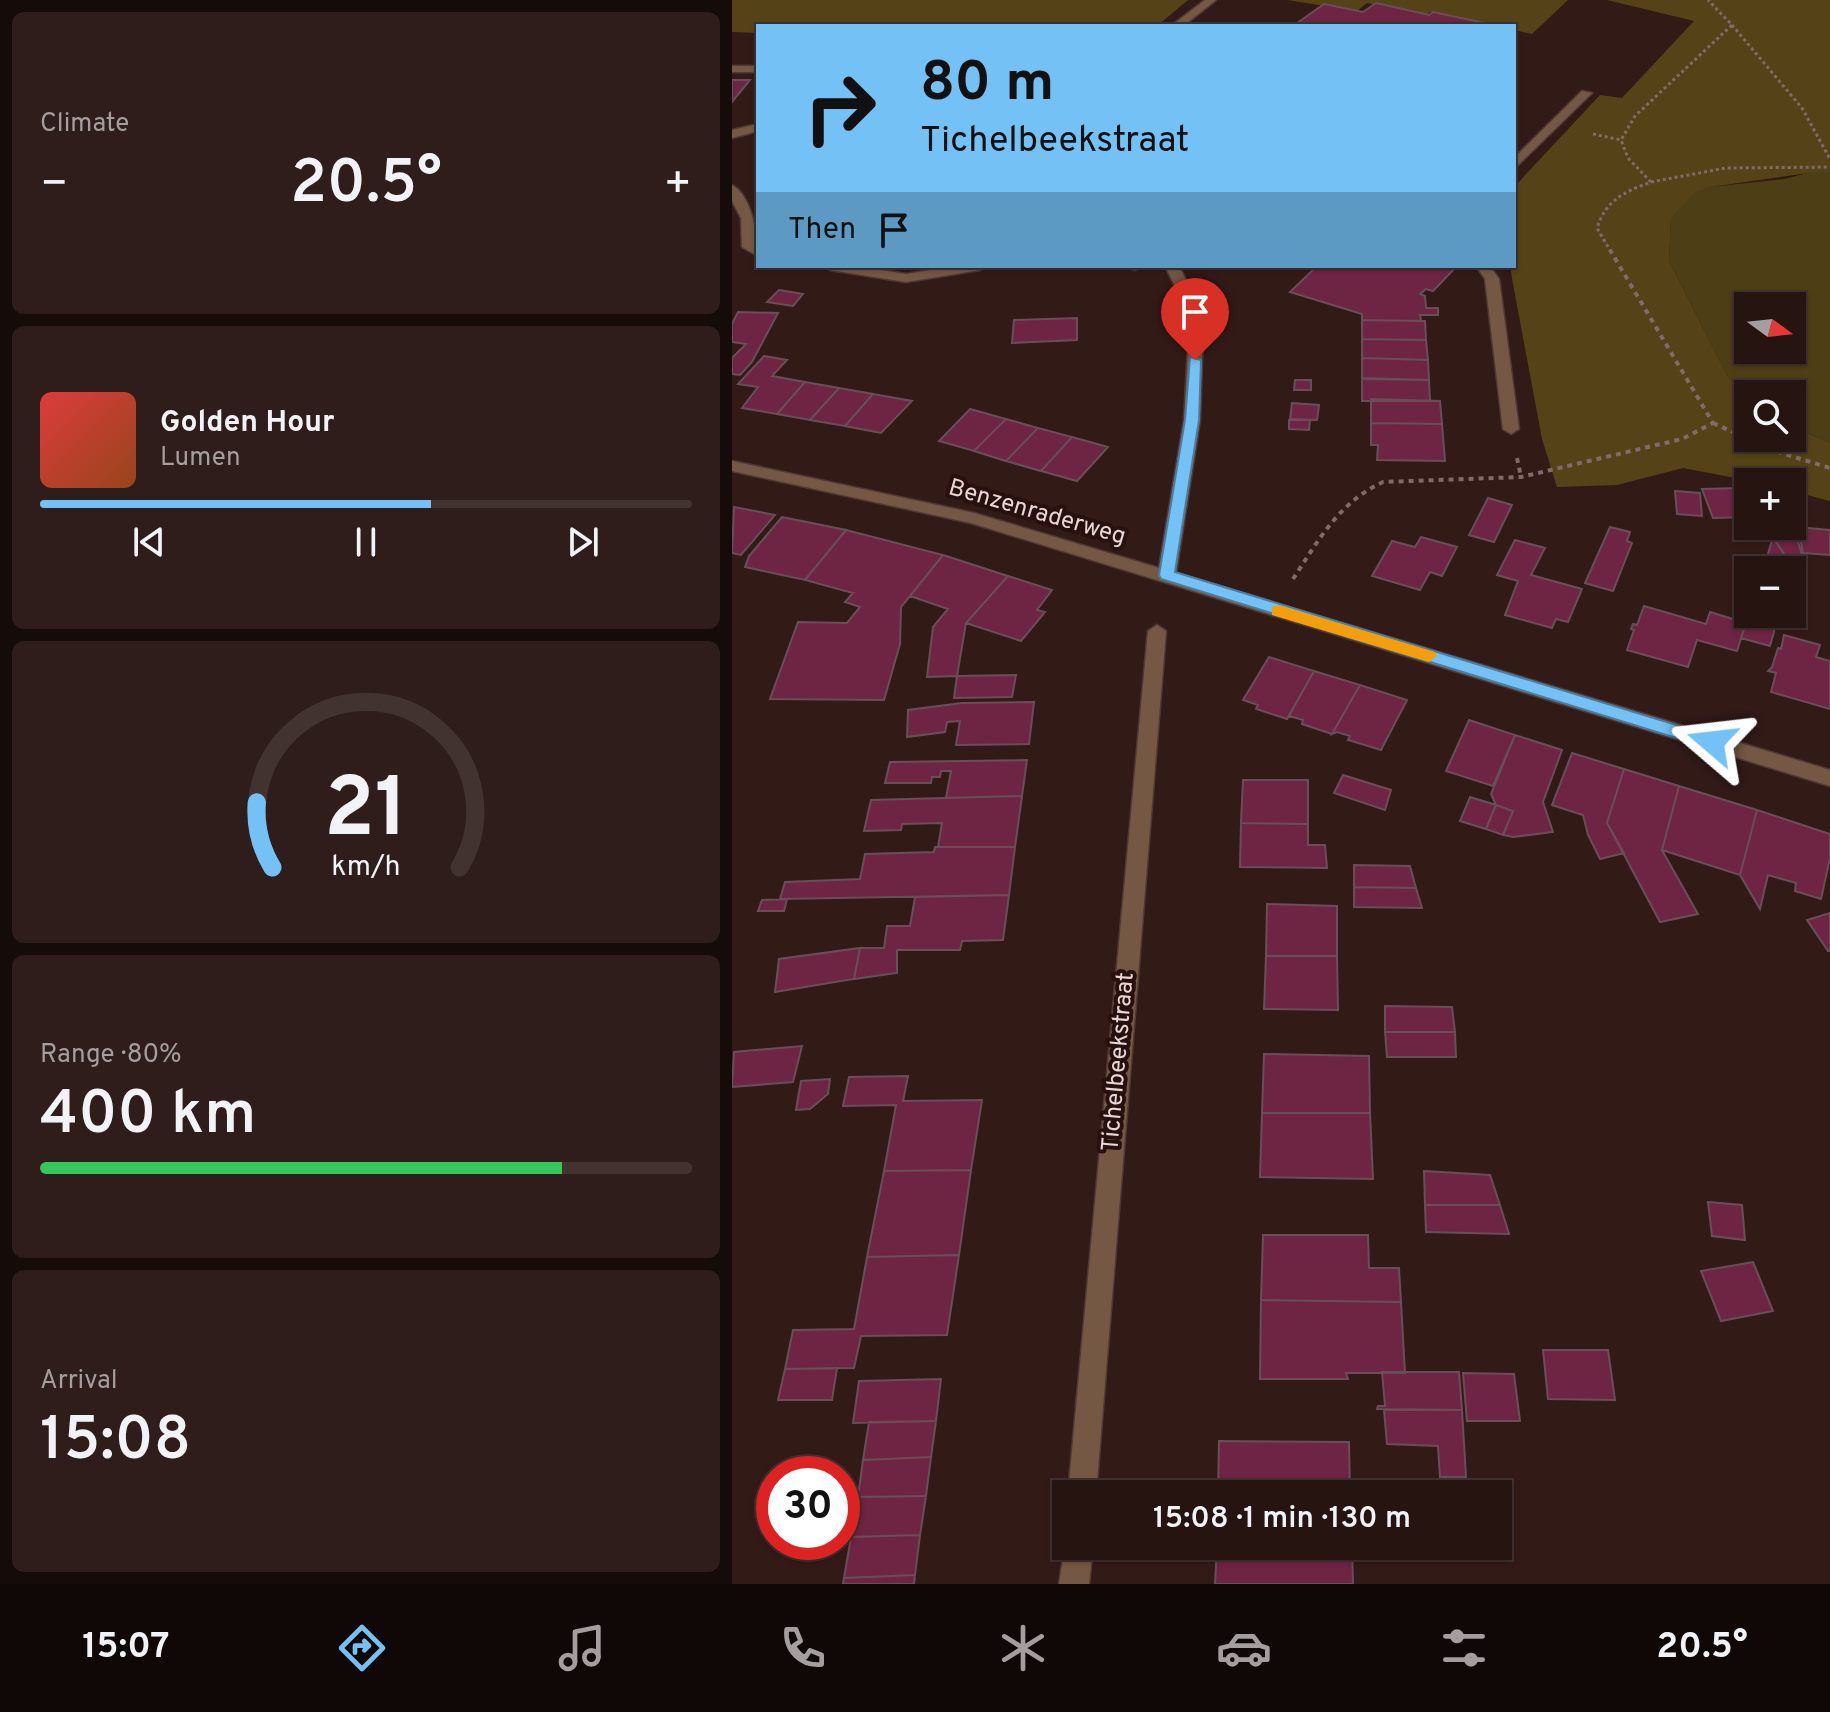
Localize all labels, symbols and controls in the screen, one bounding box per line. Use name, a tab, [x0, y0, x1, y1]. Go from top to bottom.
text: 80 m	[920, 50, 1054, 120]
icon: right	[788, 56, 892, 160]
text: Climate	[40, 108, 129, 141]
text: Tichelbeekstraat	[920, 119, 1189, 165]
text: 20.5°	[290, 148, 442, 224]
text: −	[40, 158, 68, 214]
text: +	[664, 158, 692, 214]
icon: arrive	[872, 208, 916, 252]
text: Then	[788, 212, 856, 249]
pin	[1161, 278, 1229, 360]
icon: arrive	[1173, 290, 1217, 334]
north arrow	[1734, 292, 1806, 364]
map controls	[1734, 292, 1806, 628]
button: search	[1734, 380, 1806, 452]
text: Golden Hour	[160, 405, 334, 442]
text: Lumen	[160, 442, 241, 475]
button: +	[1734, 468, 1806, 540]
street label: Benzenraderweg	[945, 473, 1129, 553]
icon: previous	[127, 520, 171, 564]
icon: pause	[344, 520, 388, 564]
icon: next	[561, 520, 605, 564]
button: −	[1734, 556, 1806, 628]
position arrow	[1670, 700, 1754, 784]
text: 21	[324, 761, 408, 866]
text: km/h	[331, 850, 401, 886]
street label: Tichelbeekstraat	[1096, 971, 1142, 1153]
text: Range · 80%	[40, 1039, 182, 1072]
text: 400 km	[40, 1079, 256, 1155]
text: Arrival	[40, 1365, 118, 1398]
text: 15:08	[40, 1405, 191, 1481]
speed limit sign: 30	[756, 1456, 860, 1560]
text: 15:08 · 1 min · 130 m	[1153, 1501, 1411, 1538]
icon: directions	[334, 1620, 390, 1676]
icon: music	[554, 1620, 610, 1676]
icon: phone	[775, 1620, 831, 1676]
icon: climate	[995, 1620, 1051, 1676]
icon: car	[1216, 1620, 1272, 1676]
icon: filters	[1436, 1620, 1492, 1676]
text: 15:07	[82, 1625, 170, 1671]
text: 20.5°	[1656, 1625, 1748, 1671]

